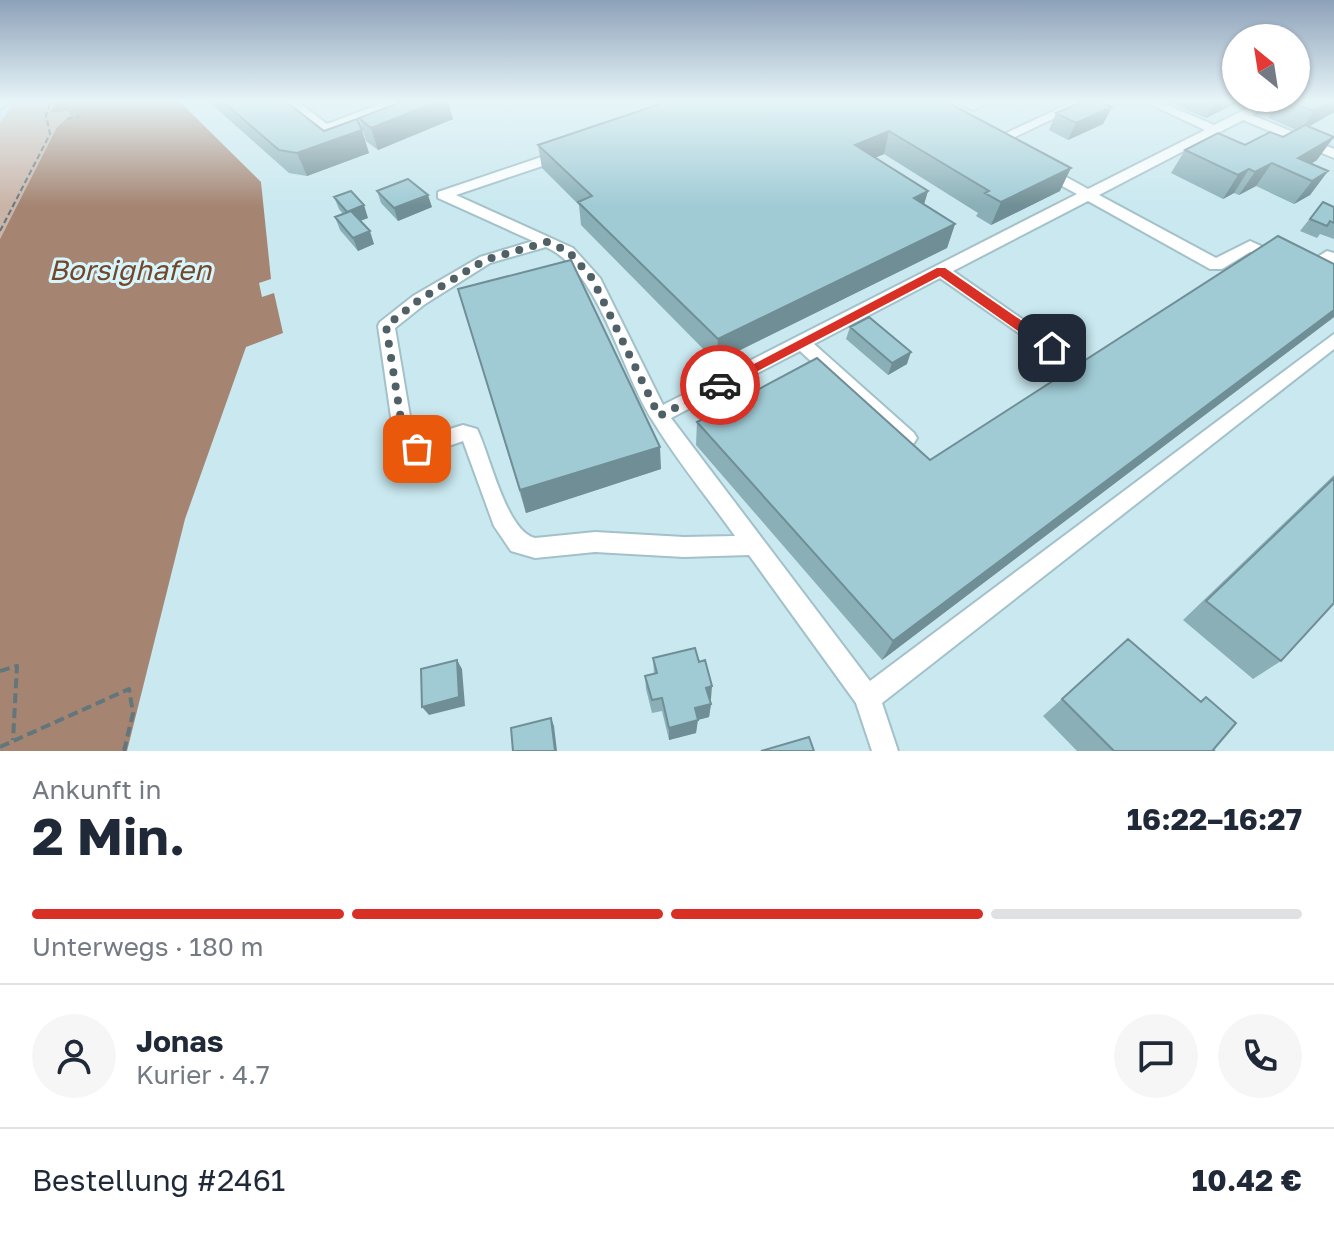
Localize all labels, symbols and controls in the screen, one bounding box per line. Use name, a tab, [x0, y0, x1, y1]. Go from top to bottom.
north arrow	[1222, 24, 1310, 112]
map controls	[1222, 24, 1310, 112]
water label: Borsighafen	[49, 253, 213, 286]
pin	[1018, 314, 1086, 382]
icon: home	[1030, 326, 1074, 370]
courier	[680, 345, 760, 425]
icon: car	[698, 363, 742, 407]
pin	[383, 415, 451, 483]
icon: bag	[395, 427, 439, 471]
text: Ankunft in	[32, 774, 161, 805]
text: 16:22–16:27	[1127, 801, 1302, 837]
text: 2 Min.	[32, 804, 185, 866]
text: Unterwegs · 180 m	[32, 931, 263, 962]
button: person	[32, 1014, 116, 1098]
button: chat	[1114, 1014, 1198, 1098]
button: phone	[1218, 1014, 1302, 1098]
text: Jonas	[136, 1023, 223, 1059]
text: Kurier · 4.7	[136, 1059, 270, 1090]
text: Bestellung #2461	[32, 1162, 285, 1198]
text: 10.42 €	[1192, 1162, 1302, 1198]

